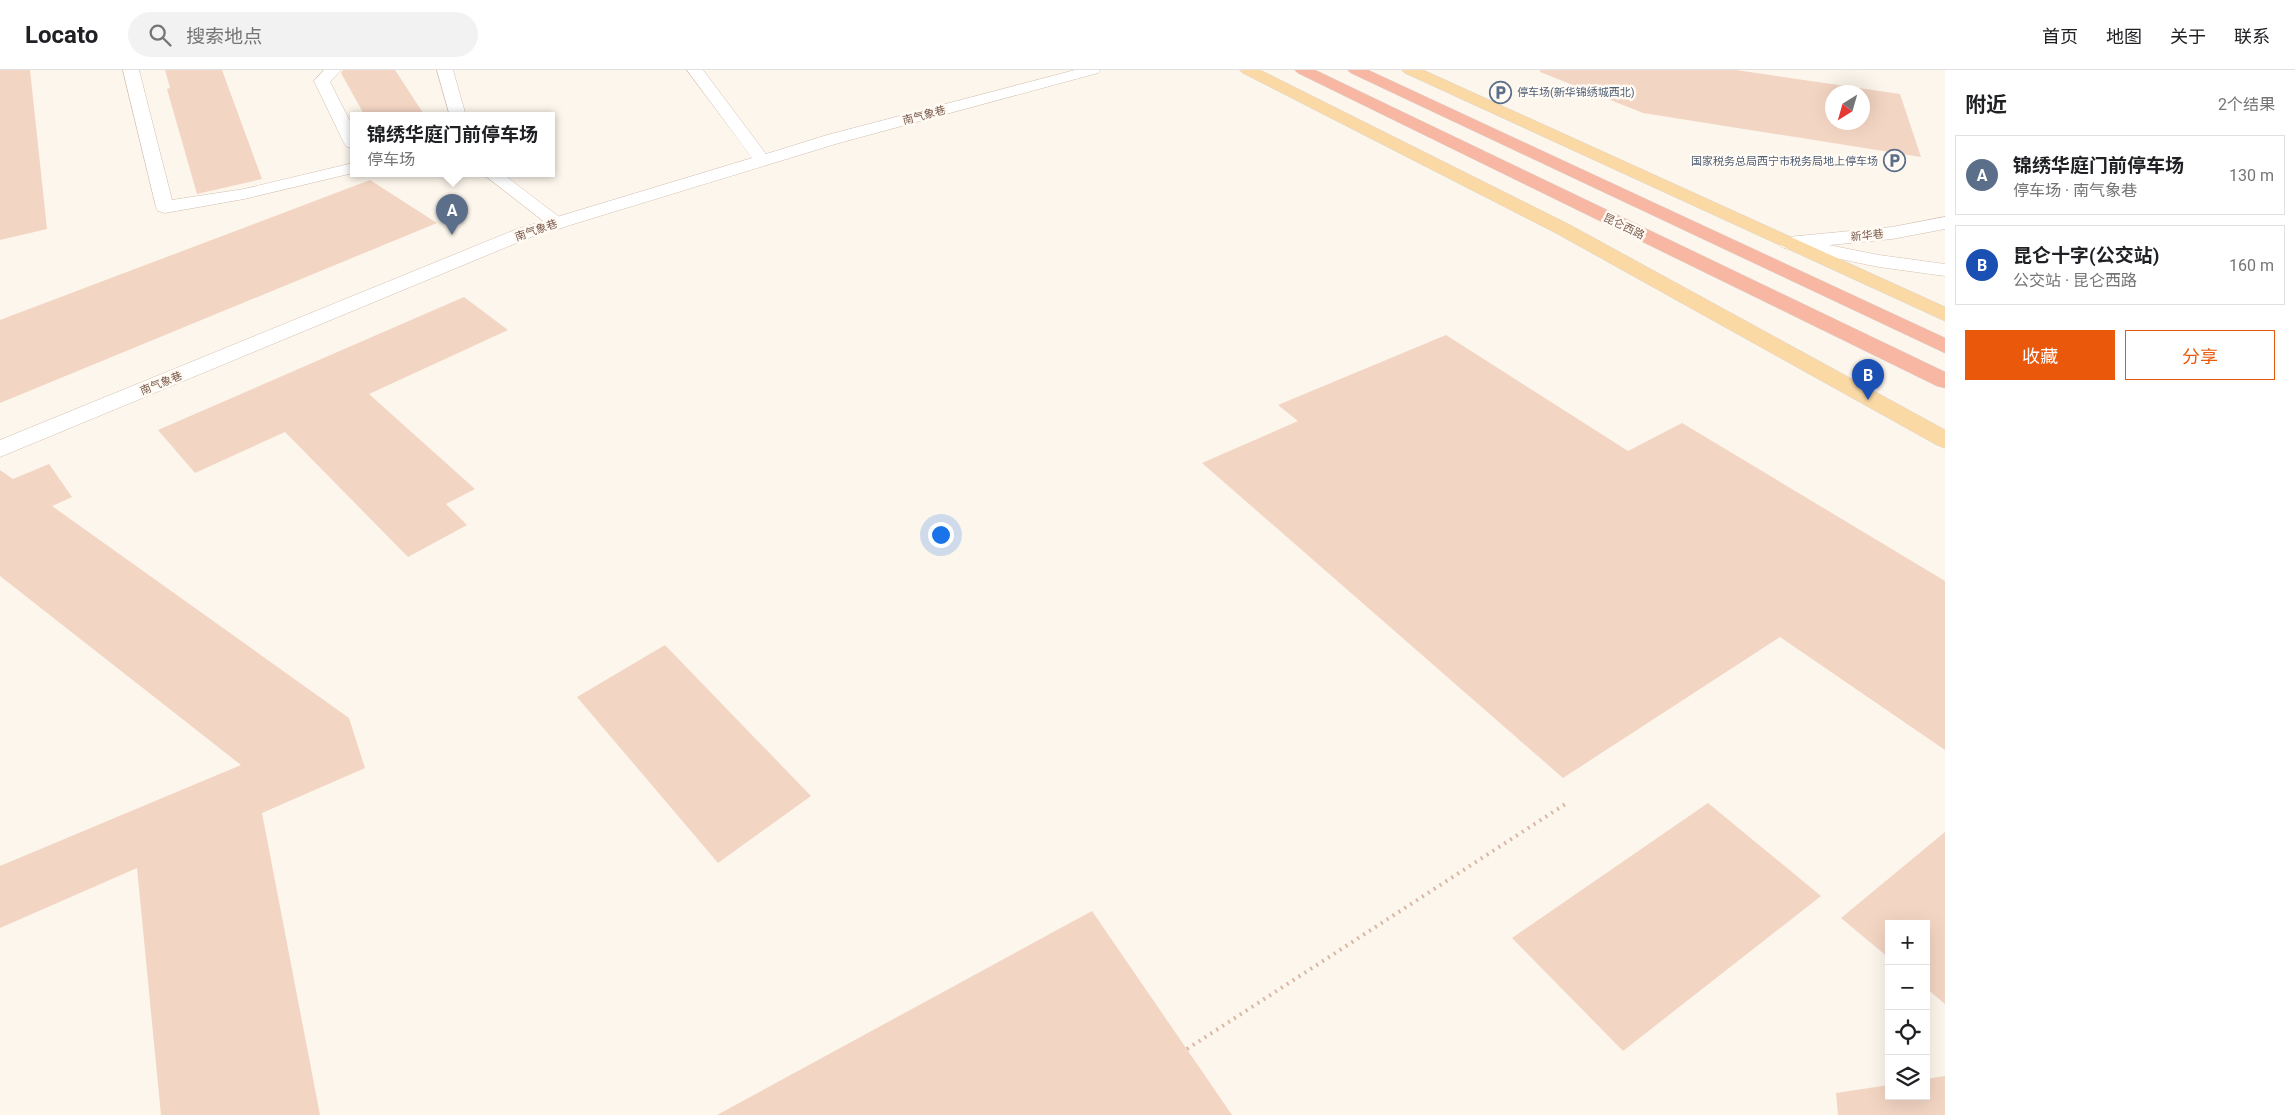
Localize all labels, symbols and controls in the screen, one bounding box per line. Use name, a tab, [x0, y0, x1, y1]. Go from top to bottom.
search box	[128, 12, 478, 57]
text: Locato	[25, 21, 98, 49]
icon: search	[146, 21, 174, 49]
text: 搜索地点	[186, 25, 262, 48]
text: 首页	[2042, 26, 2078, 47]
text: 地图	[2106, 26, 2142, 47]
text: 关于	[2170, 26, 2206, 47]
text: 联系	[2234, 26, 2270, 47]
parking icon: 停车场(新华锦绣城西北)	[1489, 80, 1513, 104]
north arrow	[1825, 85, 1870, 130]
place label: 停车场(新华锦绣城西北)	[1517, 86, 1635, 99]
text: 附近	[1965, 93, 2007, 117]
text: 2个结果	[2218, 95, 2275, 114]
street label: 南气象巷	[901, 104, 947, 127]
popup	[350, 112, 555, 177]
text: 锦绣华庭门前停车场	[367, 123, 538, 146]
parking icon: 国家税务总局西宁市税务局地上停车场	[1882, 149, 1906, 173]
text: 停车场	[367, 150, 415, 169]
text: 锦绣华庭门前停车场	[2013, 154, 2184, 177]
place label: 国家税务总局西宁市税务局地上停车场	[1691, 155, 1878, 168]
text: A	[1977, 166, 1987, 185]
text: 130 m	[2229, 166, 2274, 185]
text: 停车场 · 南气象巷	[2013, 181, 2137, 200]
pin: A	[436, 194, 468, 235]
street label: 昆仑西路	[1601, 211, 1646, 242]
street label: 南气象巷	[513, 217, 559, 244]
street label: 新华巷	[1850, 227, 1884, 244]
text: 昆仑十字(公交站)	[2013, 244, 2159, 267]
text: B	[1977, 256, 1987, 275]
text: 160 m	[2229, 256, 2274, 275]
text: 公交站 · 昆仑西路	[2013, 271, 2137, 290]
button: 收藏	[1965, 330, 2115, 380]
button: 分享	[2125, 330, 2275, 380]
pin: B	[1852, 359, 1884, 400]
street label: 南气象巷	[138, 369, 184, 398]
your location	[928, 522, 954, 548]
map controls	[1885, 920, 1930, 1100]
button: +	[1885, 920, 1930, 965]
button: −	[1885, 965, 1930, 1010]
button: locate	[1885, 1010, 1930, 1055]
button: layers	[1885, 1055, 1930, 1100]

